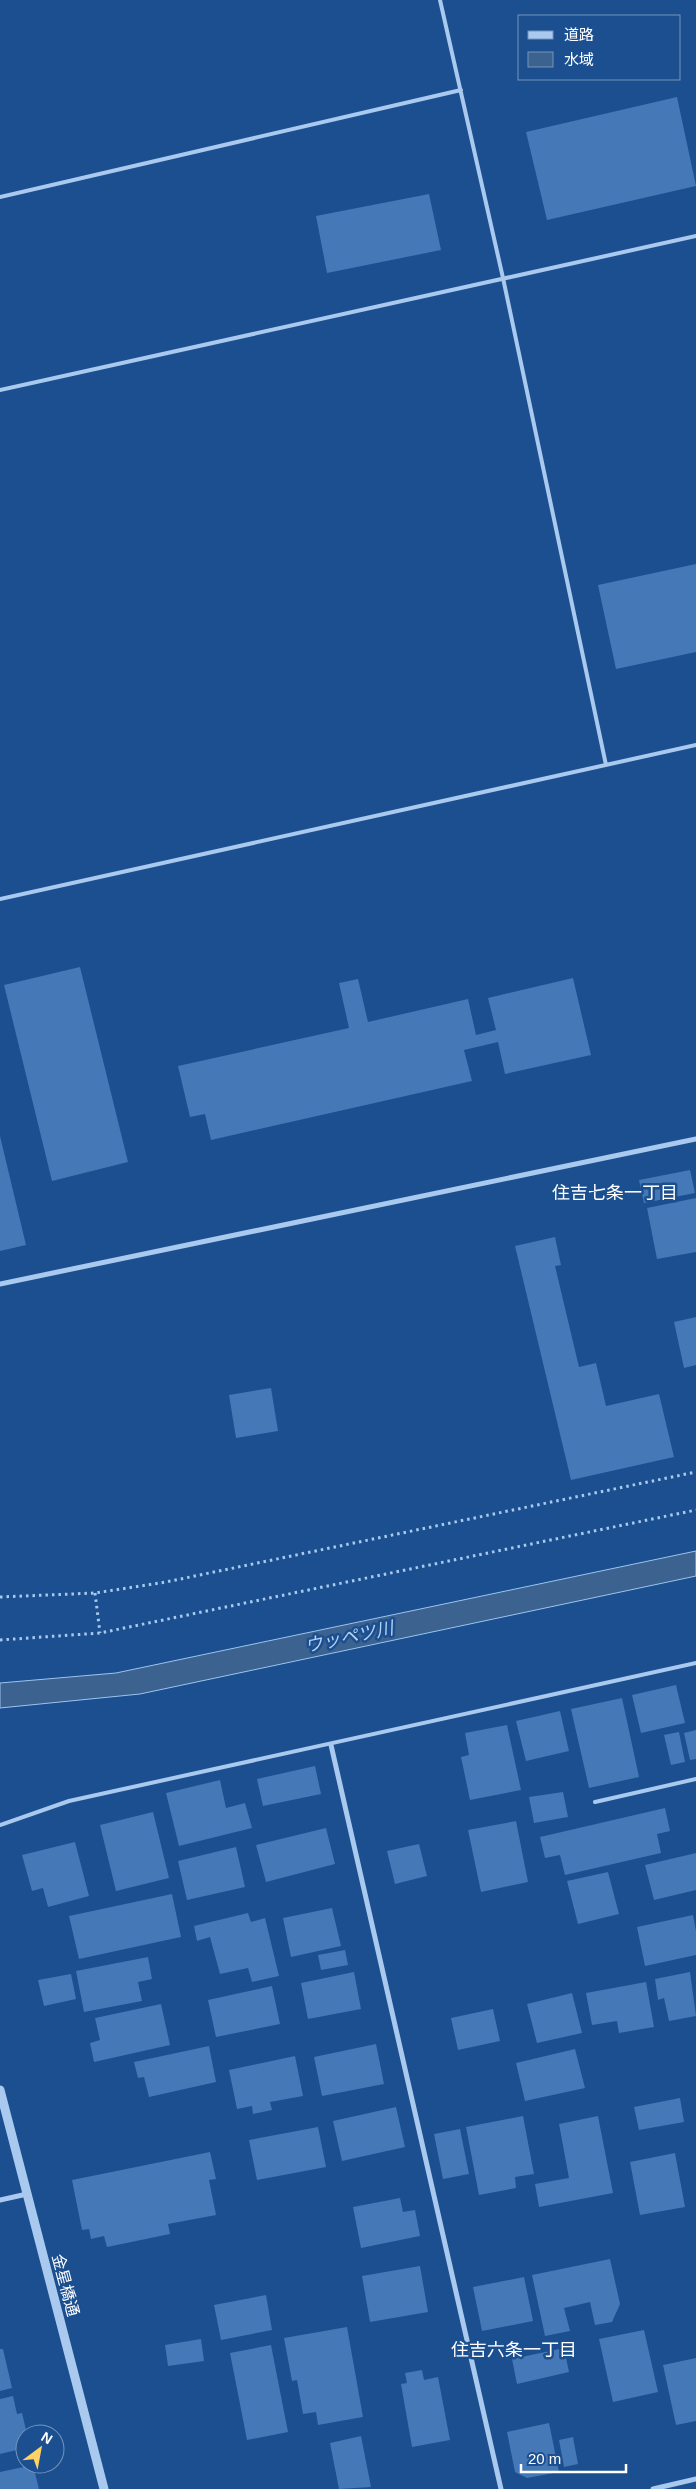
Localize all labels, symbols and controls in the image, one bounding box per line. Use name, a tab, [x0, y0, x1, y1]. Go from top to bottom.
legend	[518, 15, 681, 80]
text: 道路	[564, 26, 594, 43]
text: 水域	[564, 51, 594, 68]
district label: 住吉七条一丁目	[552, 1183, 678, 1203]
water label: ウッペツ川	[303, 1617, 397, 1656]
street label: 金星橋通	[49, 2252, 82, 2318]
district label: 住吉六条一丁目	[451, 2340, 577, 2360]
north arrow	[15, 2424, 65, 2474]
text: N	[38, 2429, 55, 2447]
scale bar	[521, 2442, 626, 2474]
text: 20 m	[528, 2450, 561, 2467]

